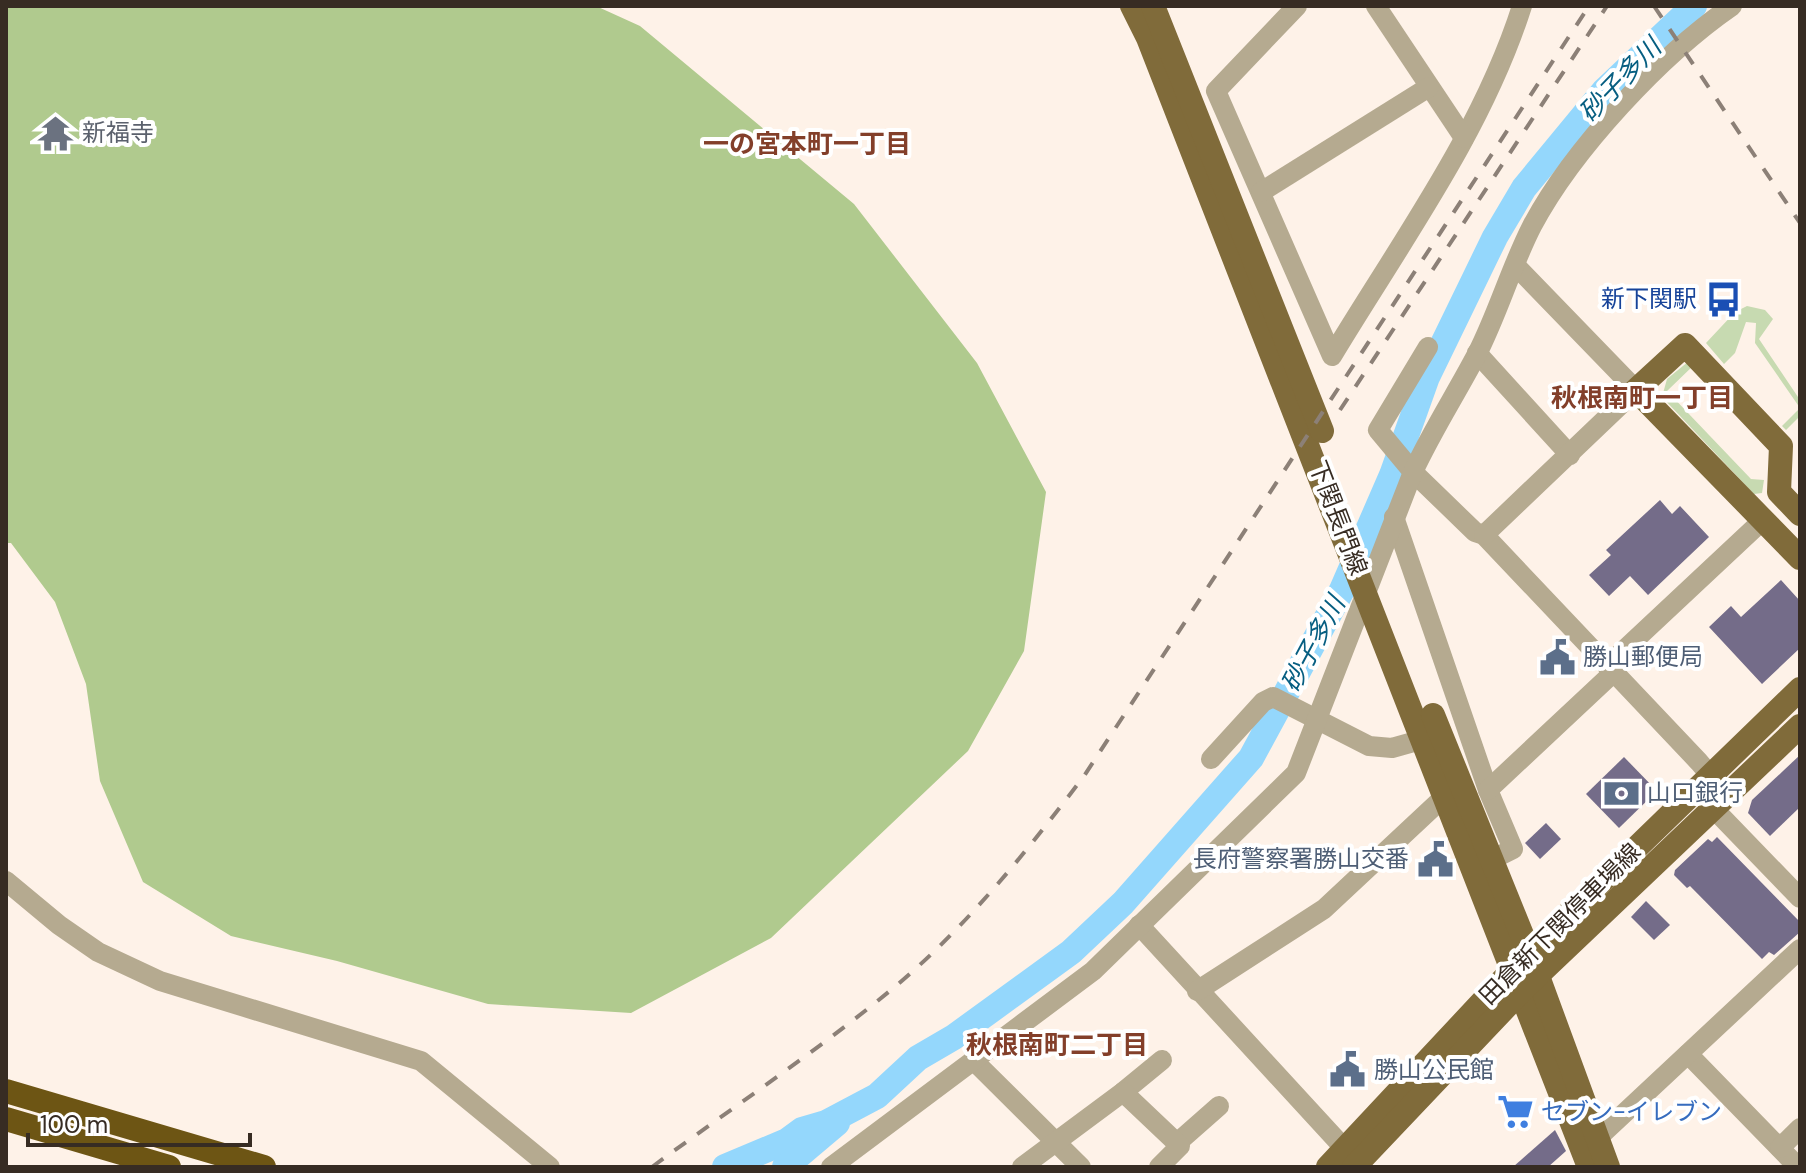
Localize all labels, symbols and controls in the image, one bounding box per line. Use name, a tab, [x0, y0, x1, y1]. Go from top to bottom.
water label: 砂子多川	[1572, 29, 1670, 129]
temple icon: 新福寺	[37, 114, 75, 152]
place label: 新福寺	[82, 117, 154, 148]
district label: 一の宮本町一丁目	[703, 127, 911, 161]
bus stop icon: 新下関駅	[1704, 280, 1742, 318]
place label: 新下関駅	[1601, 283, 1697, 314]
district label: 秋根南町一丁目	[1551, 381, 1733, 415]
street label: 下関長門線	[1302, 456, 1374, 579]
water label: 砂子多川	[1274, 587, 1354, 698]
public building icon: 勝山郵便局	[1538, 638, 1576, 676]
place label: 勝山郵便局	[1583, 641, 1703, 672]
bank icon: 山口銀行	[1602, 774, 1640, 812]
place label: 山口銀行	[1647, 777, 1743, 808]
street label: 田倉新下関停車場線	[1472, 836, 1647, 1011]
public building icon: 長府警察署勝山交番	[1416, 840, 1454, 878]
place label: 長府警察署勝山交番	[1193, 843, 1409, 874]
district label: 秋根南町二丁目	[966, 1028, 1148, 1062]
public building icon: 勝山公民館	[1329, 1051, 1367, 1089]
place label: 勝山公民館	[1374, 1054, 1494, 1085]
supermarket icon: セブン-イレブン	[1496, 1093, 1534, 1131]
place label: セブン-イレブン	[1541, 1096, 1722, 1127]
scale bar	[28, 1097, 250, 1147]
text: 100 m	[40, 1109, 108, 1140]

